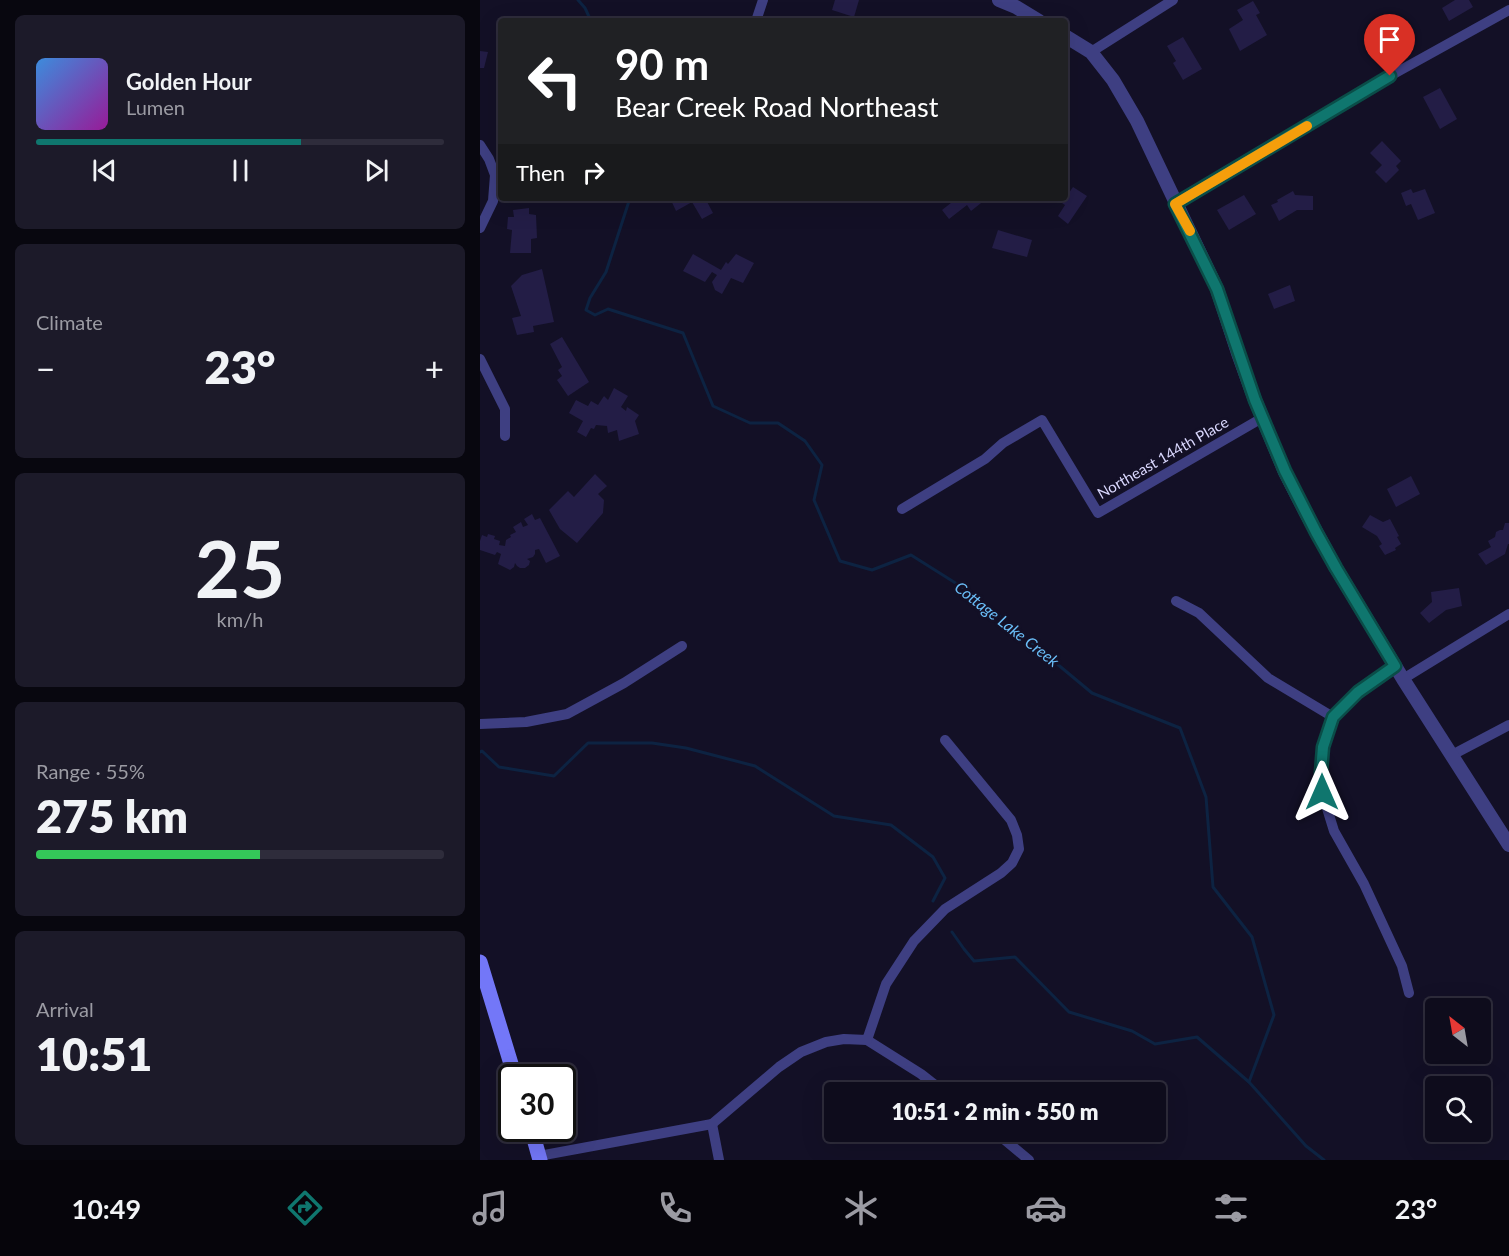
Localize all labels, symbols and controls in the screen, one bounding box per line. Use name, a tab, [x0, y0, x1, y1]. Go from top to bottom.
pin	[1364, 14, 1415, 76]
icon: arrive	[1373, 23, 1406, 56]
text: 90 m	[615, 39, 709, 89]
icon: left	[516, 42, 594, 120]
text: Golden Hour	[126, 68, 252, 95]
text: Bear Creek Road Northeast	[615, 90, 938, 123]
text: Lumen	[126, 95, 185, 119]
icon: previous	[88, 154, 121, 187]
icon: pause	[224, 154, 257, 187]
icon: next	[360, 154, 393, 187]
icon: right	[577, 156, 610, 189]
text: Then	[516, 159, 565, 186]
text: Climate	[36, 310, 103, 334]
text: 23°	[205, 340, 275, 394]
text: −	[36, 348, 55, 388]
text: +	[425, 348, 444, 388]
street label: Northeast 144th Place	[1094, 412, 1231, 502]
text: 25	[195, 521, 285, 615]
water label: Cottage Lake Creek	[951, 577, 1064, 671]
text: km/h	[217, 607, 263, 631]
text: Range · 55%	[36, 759, 145, 783]
position arrow	[1290, 760, 1354, 824]
text: 275 km	[36, 789, 188, 843]
text: Arrival	[36, 997, 94, 1021]
north arrow	[1425, 998, 1491, 1064]
map controls	[1425, 998, 1491, 1142]
text: 10:51	[36, 1027, 152, 1081]
speed limit sign: 30	[498, 1064, 576, 1142]
button: search	[1425, 1076, 1491, 1142]
text: 10:51 · 2 min · 550 m	[892, 1098, 1098, 1125]
icon: directions	[284, 1187, 326, 1229]
icon: music	[469, 1187, 511, 1229]
icon: phone	[654, 1187, 696, 1229]
icon: climate	[840, 1187, 882, 1229]
icon: car	[1025, 1187, 1067, 1229]
icon: filters	[1210, 1187, 1252, 1229]
text: 10:49	[72, 1192, 141, 1225]
text: 23°	[1395, 1192, 1437, 1225]

